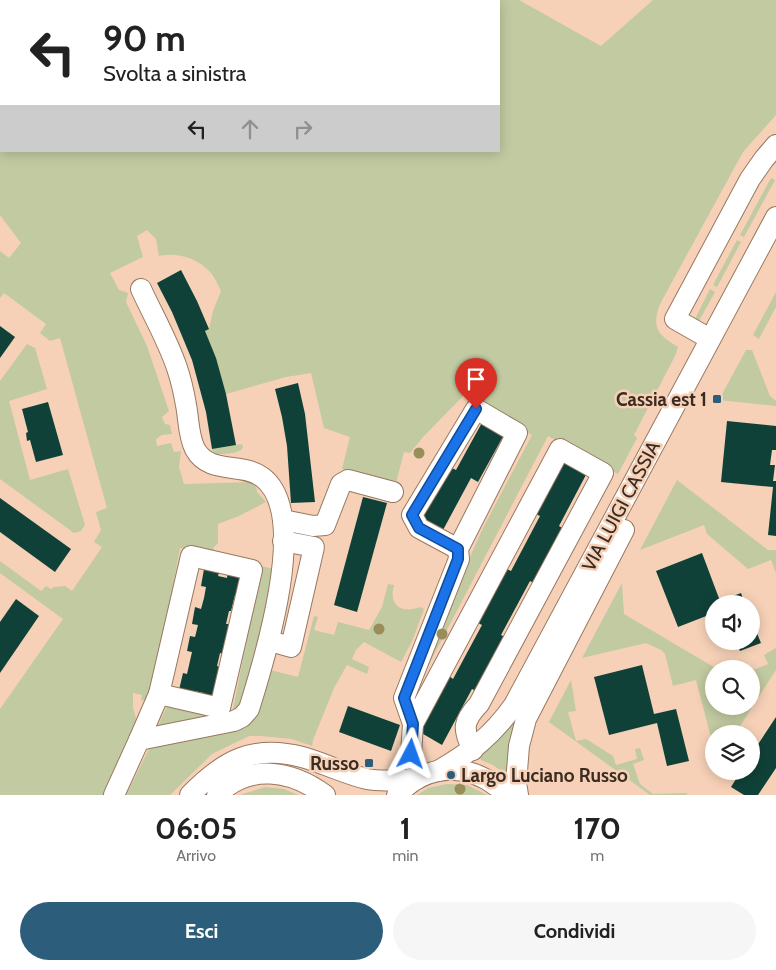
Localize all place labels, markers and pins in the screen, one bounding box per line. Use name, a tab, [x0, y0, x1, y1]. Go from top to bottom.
pin	[455, 358, 497, 409]
place label: Cassia est 1	[616, 388, 707, 411]
marker: Cassia est 1	[711, 393, 723, 405]
place label: Russo	[310, 752, 359, 775]
marker: Russo	[363, 757, 375, 769]
place label: Largo Luciano Russo	[461, 764, 628, 787]
marker: Largo Luciano Russo	[445, 769, 457, 781]

